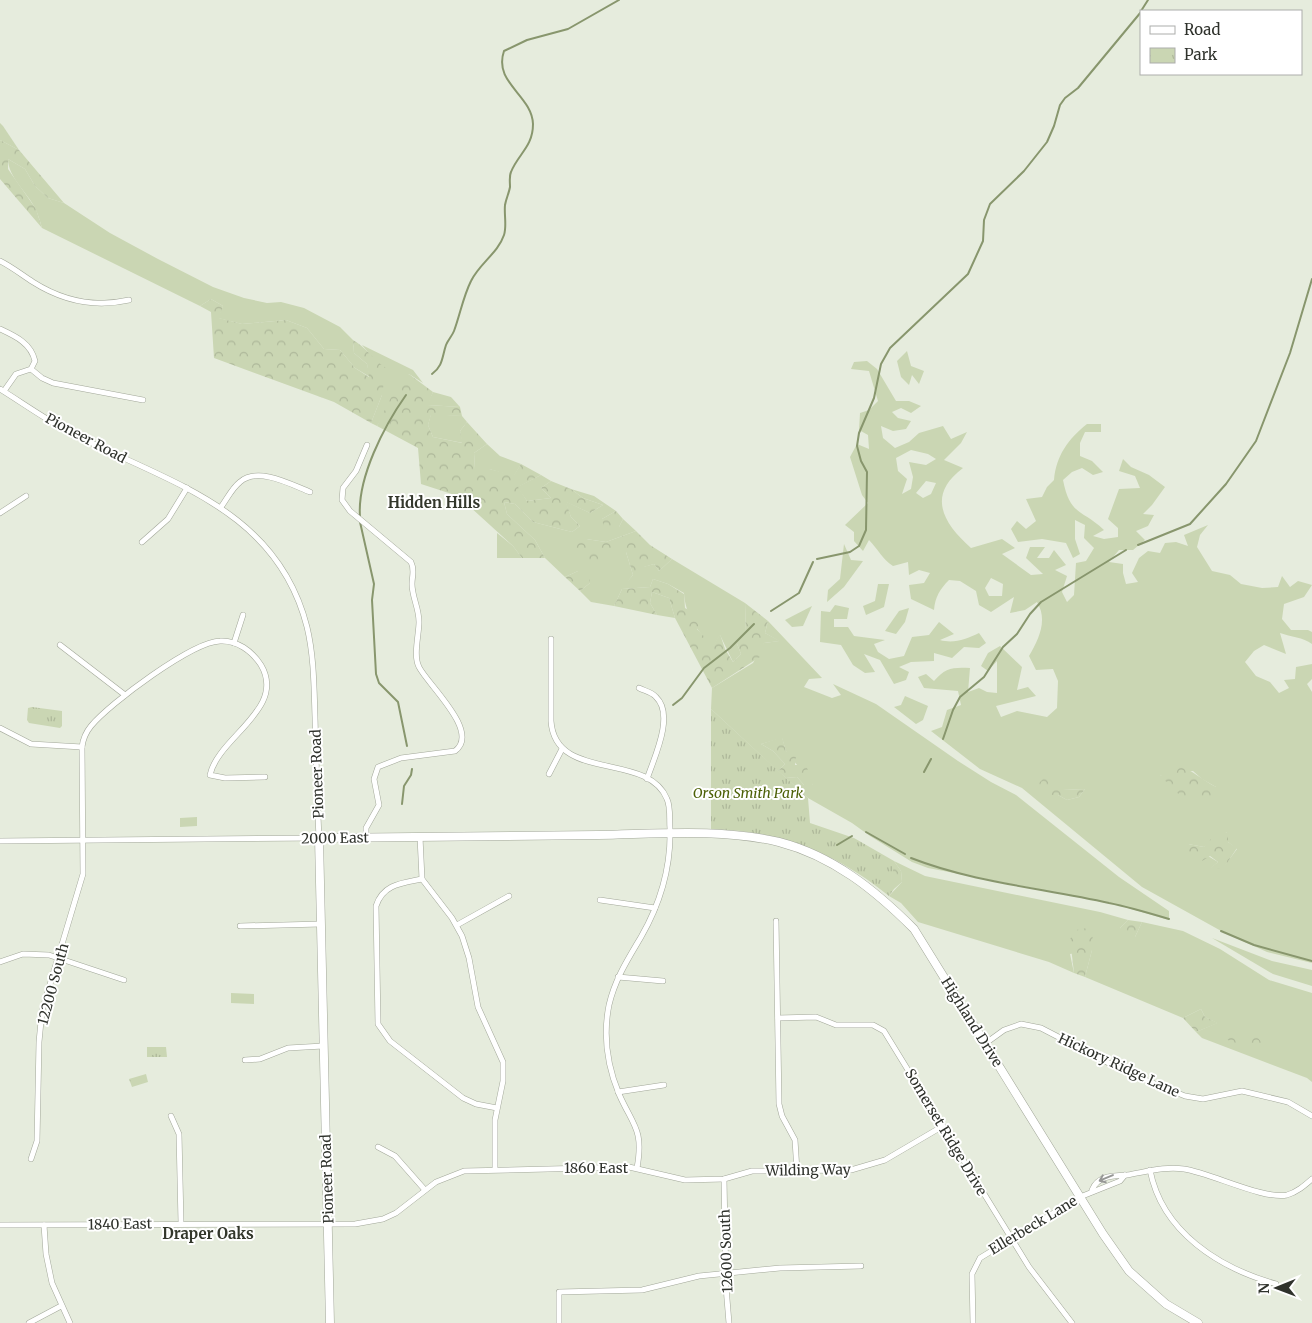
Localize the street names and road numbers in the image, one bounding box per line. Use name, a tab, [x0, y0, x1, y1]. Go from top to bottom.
street label: Pioneer Road	[42, 409, 130, 467]
street label: Pioneer Road	[306, 728, 328, 819]
street label: 2000 East	[301, 828, 370, 848]
street label: 12200 South	[33, 941, 73, 1027]
street label: Highland Drive	[937, 974, 1007, 1070]
street label: Hickory Ridge Lane	[1055, 1029, 1183, 1101]
street label: Somerset Ridge Drive	[901, 1065, 991, 1199]
street label: Pioneer Road	[316, 1133, 338, 1224]
street label: 1860 East	[564, 1159, 629, 1177]
street label: Wilding Way	[764, 1160, 852, 1180]
street label: Ellerbeck Lane	[986, 1192, 1080, 1258]
street label: 12600 South	[716, 1209, 736, 1293]
street label: 1840 East	[88, 1214, 153, 1234]

